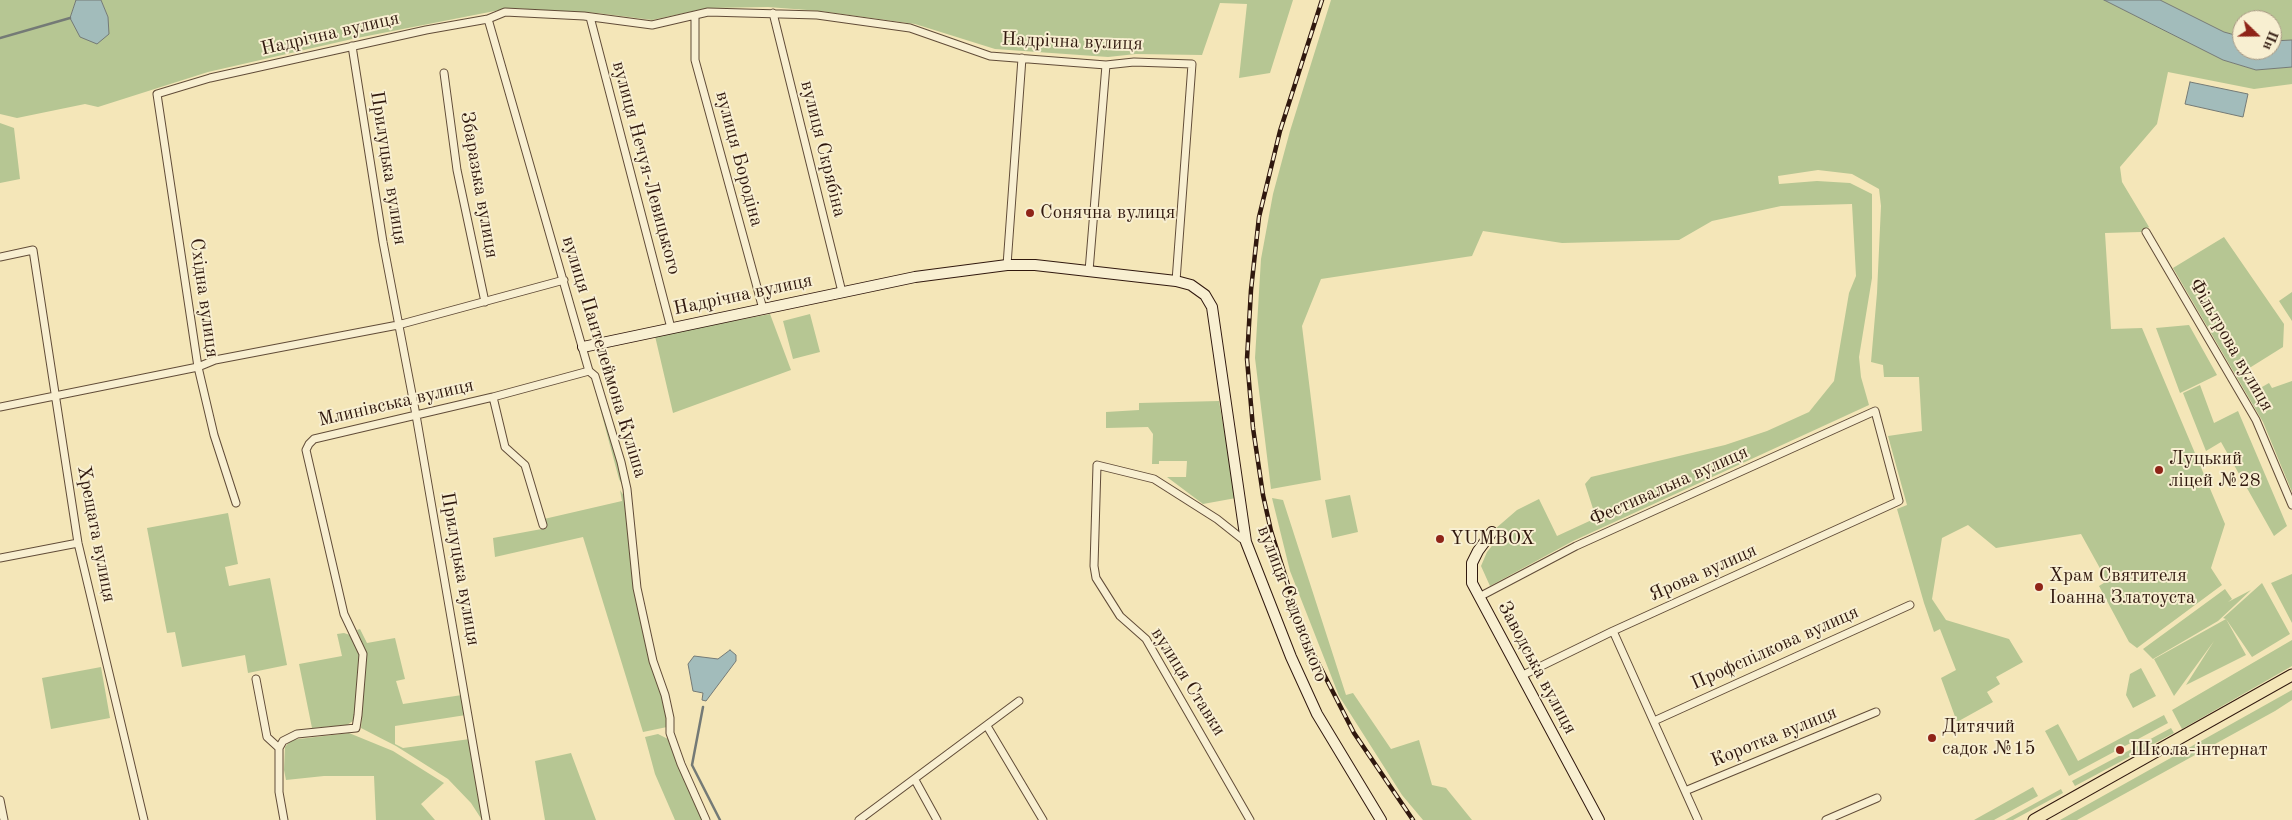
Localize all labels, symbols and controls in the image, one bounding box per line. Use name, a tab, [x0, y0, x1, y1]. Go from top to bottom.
street label: Надрічна вулиця	[259, 7, 401, 61]
north arrow	[2232, 10, 2282, 60]
street label: Надрічна вулиця	[1001, 28, 1143, 56]
text: Пн	[2260, 29, 2280, 52]
street label: вулиця Нечуя-Левицького	[607, 59, 685, 277]
street label: вулиця Скрябіна	[795, 78, 851, 220]
street label: Прилуцька вулиця	[365, 89, 411, 247]
street label: вулиця Бородіна	[710, 89, 768, 229]
street label: Збаразька вулиця	[455, 110, 503, 260]
place label: Сонячна вулиця	[1040, 202, 1175, 224]
marker: Сонячна вулиця	[1024, 207, 1036, 219]
street label: вулиця Пантелеймона Куліша	[556, 233, 652, 481]
street label: Східна вулиця	[184, 237, 224, 359]
street label: Надрічна вулиця	[671, 269, 815, 321]
street label: Фільтрова вулиця	[2184, 274, 2278, 416]
street label: Млинівська вулиця	[316, 374, 476, 432]
street label: Фестивальна вулиця	[1586, 441, 1752, 531]
place label: Луцький ліцей №28	[2169, 448, 2261, 492]
street label: Хрещата вулиця	[72, 464, 120, 604]
marker: Луцький ліцей №28	[2153, 464, 2165, 476]
street label: Прилуцька вулиця	[435, 490, 485, 648]
street label: вулиця Садовського	[1252, 523, 1332, 685]
place label: YUMBOX	[1450, 528, 1535, 550]
marker: YUMBOX	[1434, 533, 1446, 545]
street label: Ярова вулиця	[1646, 539, 1760, 607]
place label: Храм Святителя Іоанна Златоуста	[2049, 565, 2195, 609]
marker: Храм Святителя Іоанна Златоуста	[2033, 581, 2045, 593]
street label: Заводська вулиця	[1492, 598, 1582, 738]
street label: Профспілкова вулиця	[1688, 601, 1862, 695]
street label: вулиця Ставки	[1146, 624, 1230, 740]
street label: Коротка вулиця	[1708, 701, 1840, 773]
place label: Дитячий садок №15	[1942, 716, 2036, 760]
marker: Дитячий садок №15	[1926, 732, 1938, 744]
place label: Школа-інтернат	[2130, 739, 2268, 761]
marker: Школа-інтернат	[2114, 744, 2126, 756]

